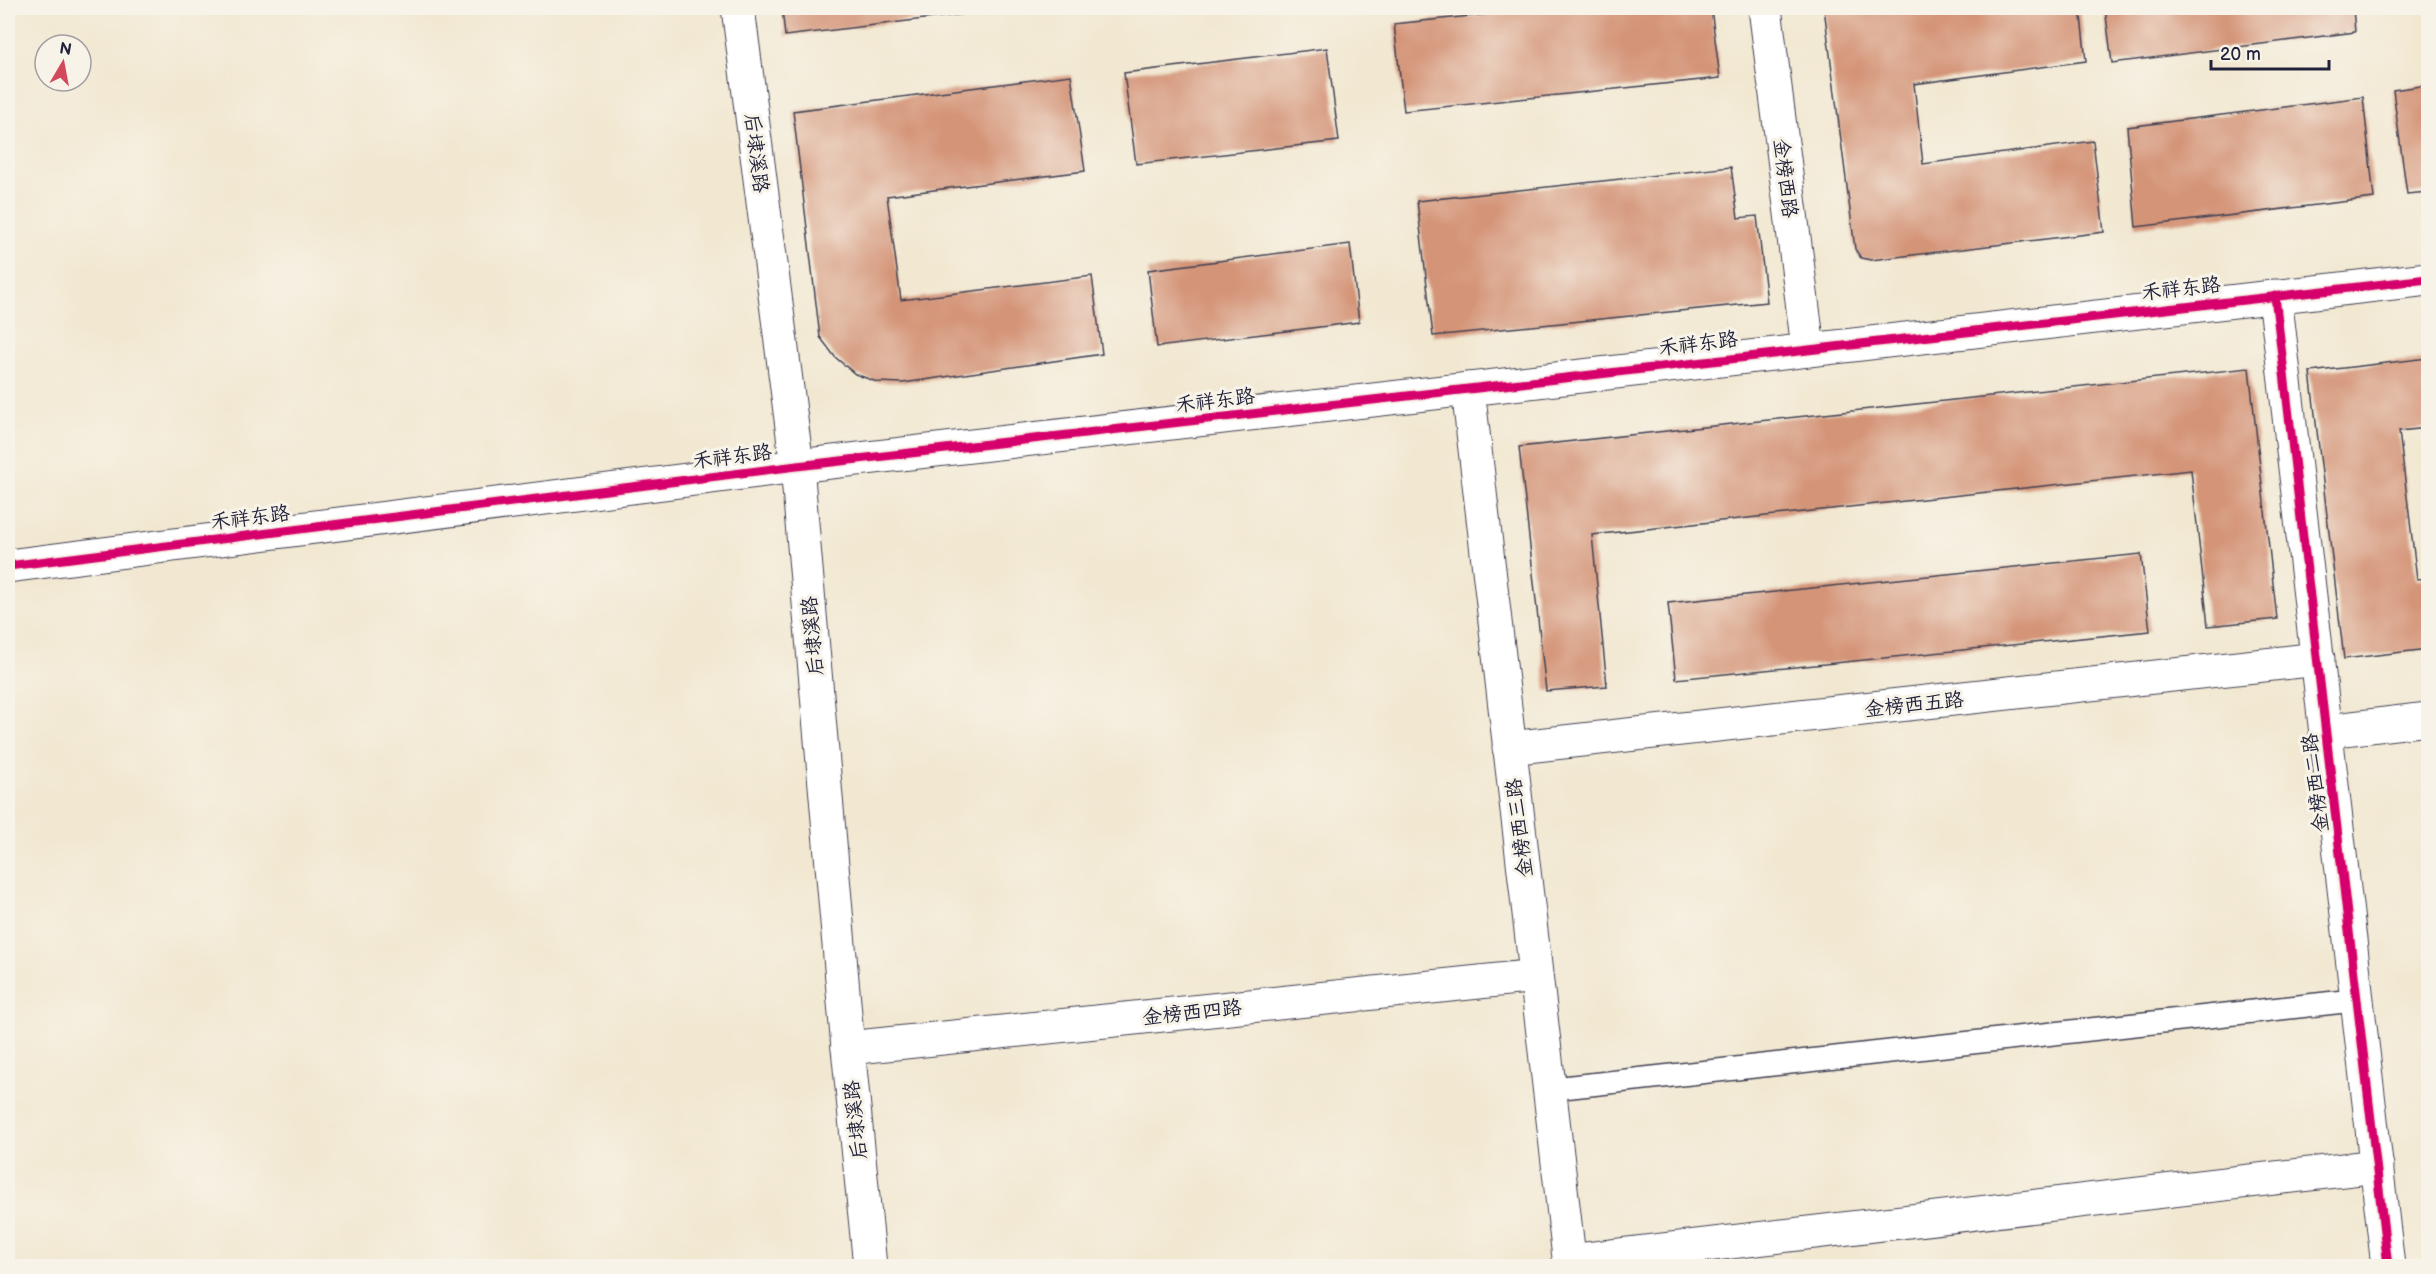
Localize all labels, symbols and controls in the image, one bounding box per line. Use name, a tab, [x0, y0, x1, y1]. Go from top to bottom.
north arrow	[33, 33, 93, 93]
scale bar	[2211, 33, 2330, 71]
text: N	[58, 39, 73, 60]
text: 20 m	[2220, 44, 2261, 65]
street label: 后埭溪路	[739, 112, 773, 195]
street label: 金榜西路	[1768, 137, 1802, 220]
street label: 禾祥东路	[2140, 273, 2223, 305]
street label: 禾祥东路	[1657, 327, 1740, 361]
street label: 禾祥东路	[1174, 384, 1257, 418]
street label: 禾祥东路	[691, 440, 774, 474]
street label: 禾祥东路	[209, 501, 292, 535]
street label: 后埭溪路	[797, 594, 828, 677]
street label: 金榜西五路	[1863, 688, 1966, 722]
street label: 金榜西二路	[2298, 731, 2334, 834]
street label: 金榜西三路	[1502, 776, 1538, 879]
street label: 金榜西四路	[1141, 996, 1244, 1030]
street label: 后埭溪路	[840, 1078, 872, 1161]

